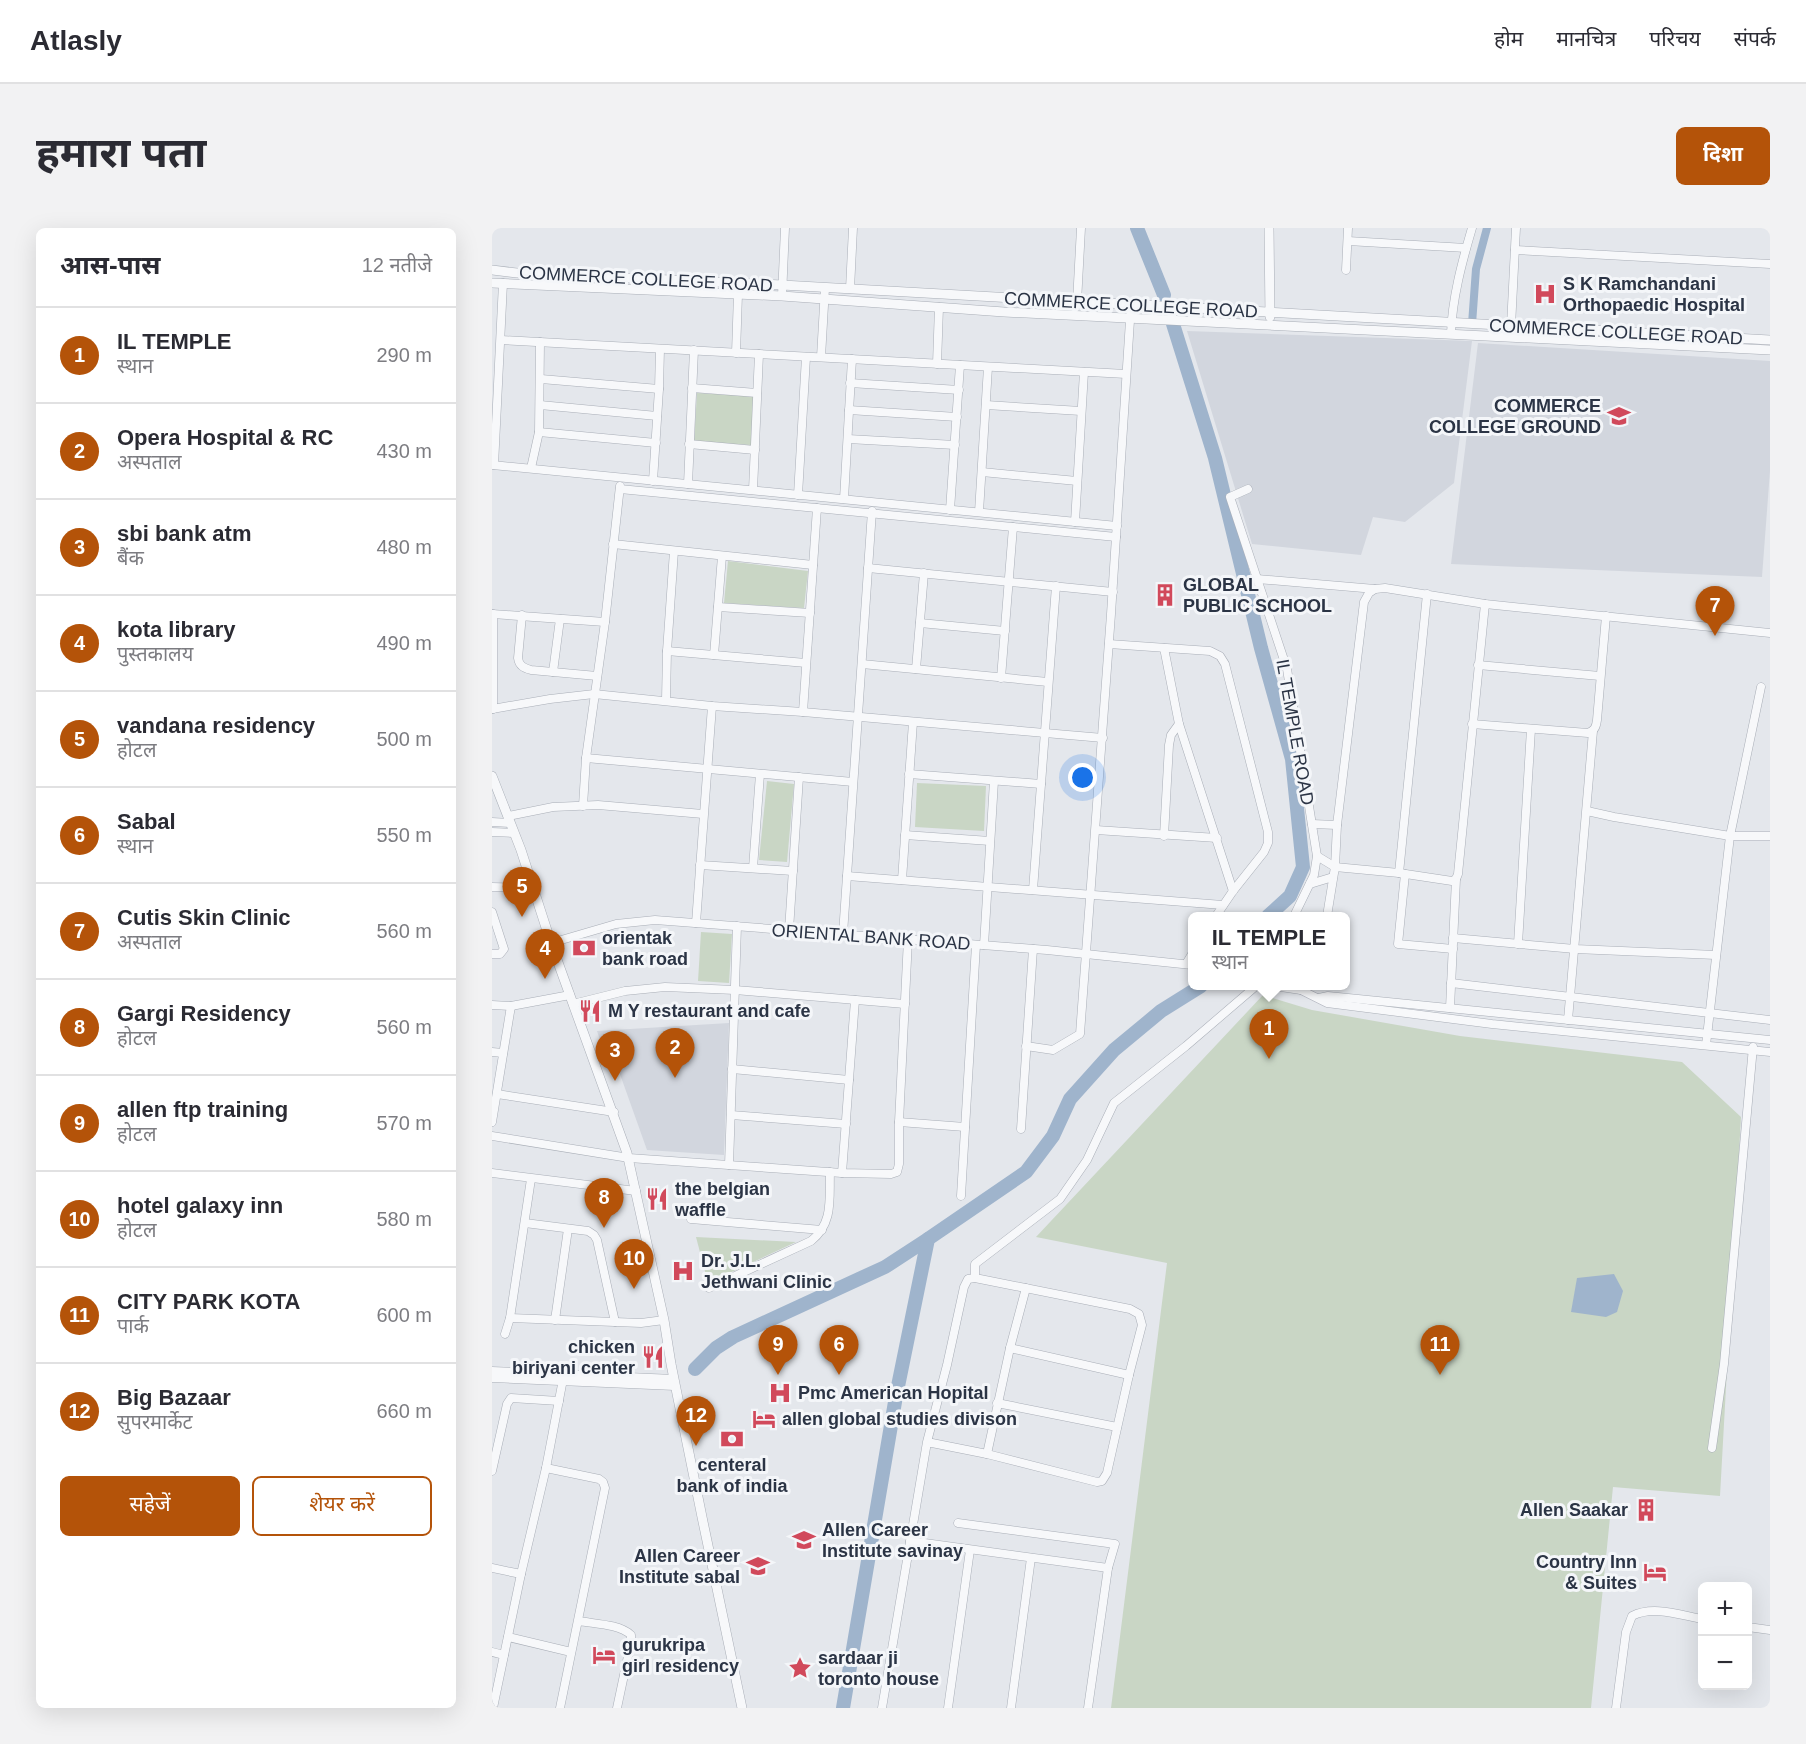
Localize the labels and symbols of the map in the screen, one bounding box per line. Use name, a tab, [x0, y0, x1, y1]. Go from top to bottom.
street label: COMMERCE COLLEGE ROAD	[519, 262, 773, 296]
place label: S K Ramchandani Orthopaedic Hospital	[1563, 274, 1745, 315]
hospital icon: S K Ramchandani Orthopaedic Hospital	[1532, 281, 1558, 307]
street label: COMMERCE COLLEGE ROAD	[1004, 288, 1258, 322]
street label: COMMERCE COLLEGE ROAD	[1489, 315, 1743, 349]
place label: COMMERCE COLLEGE GROUND	[1429, 396, 1601, 437]
school or university icon: COMMERCE COLLEGE GROUND	[1606, 403, 1632, 429]
place label: GLOBAL PUBLIC SCHOOL	[1183, 575, 1332, 616]
building icon: GLOBAL PUBLIC SCHOOL	[1152, 582, 1178, 608]
pin: 7	[1696, 586, 1734, 636]
street label: IL TEMPLE ROAD	[1272, 657, 1318, 807]
your location	[1068, 763, 1097, 792]
pin: 5	[502, 868, 542, 917]
street label: ORIENTAL BANK ROAD	[771, 920, 971, 954]
place label: orientak bank road	[602, 928, 688, 969]
pin: 4	[526, 930, 564, 979]
bank icon: orientak bank road	[571, 935, 597, 961]
restaurant icon: M Y restaurant and cafe	[577, 998, 603, 1024]
place label: M Y restaurant and cafe	[608, 1001, 810, 1021]
pin: 1	[1250, 1010, 1288, 1059]
pin: 2	[656, 1028, 694, 1078]
pin: 3	[596, 1032, 634, 1081]
pin: 8	[584, 1178, 624, 1228]
place label: the belgian waffle	[674, 1179, 770, 1220]
restaurant icon: the belgian waffle	[644, 1186, 670, 1212]
pin: 10	[614, 1240, 654, 1289]
place label: Dr. J.L. Jethwani Clinic	[701, 1251, 832, 1292]
hospital icon: Dr. J.L. Jethwani Clinic	[670, 1258, 696, 1284]
pin: 9	[758, 1326, 798, 1375]
pin: 6	[820, 1326, 858, 1375]
pin: 11	[1420, 1326, 1460, 1375]
place label: chicken biriyani center	[512, 1337, 635, 1378]
restaurant icon: chicken biriyani center	[640, 1344, 666, 1370]
hospital icon: Pmc American Hopital	[767, 1380, 793, 1406]
place label: Pmc American Hopital	[798, 1383, 988, 1403]
pin: 12	[676, 1396, 716, 1446]
hotel icon: allen global studies divison	[751, 1406, 777, 1432]
place label: allen global studies divison	[782, 1409, 1017, 1429]
bank icon: centeral bank of india	[719, 1426, 745, 1452]
place label: centeral bank of india	[676, 1455, 788, 1496]
building icon: Allen Saakar	[1633, 1497, 1659, 1523]
place label: Allen Saakar	[1520, 1500, 1628, 1520]
place label: Allen Career Institute savinay	[822, 1520, 963, 1561]
school or university icon: Allen Career Institute savinay	[791, 1527, 817, 1553]
place label: Allen Career Institute sabal	[619, 1546, 740, 1587]
place label: Country Inn & Suites	[1536, 1552, 1637, 1593]
school or university icon: Allen Career Institute sabal	[745, 1553, 771, 1579]
hotel icon: Country Inn & Suites	[1642, 1559, 1668, 1585]
place label: gurukripa girl residency	[622, 1635, 739, 1676]
hotel icon: gurukripa girl residency	[591, 1642, 617, 1668]
place label: sardaar ji toronto house	[818, 1648, 939, 1689]
place icon: sardaar ji toronto house	[787, 1655, 813, 1681]

